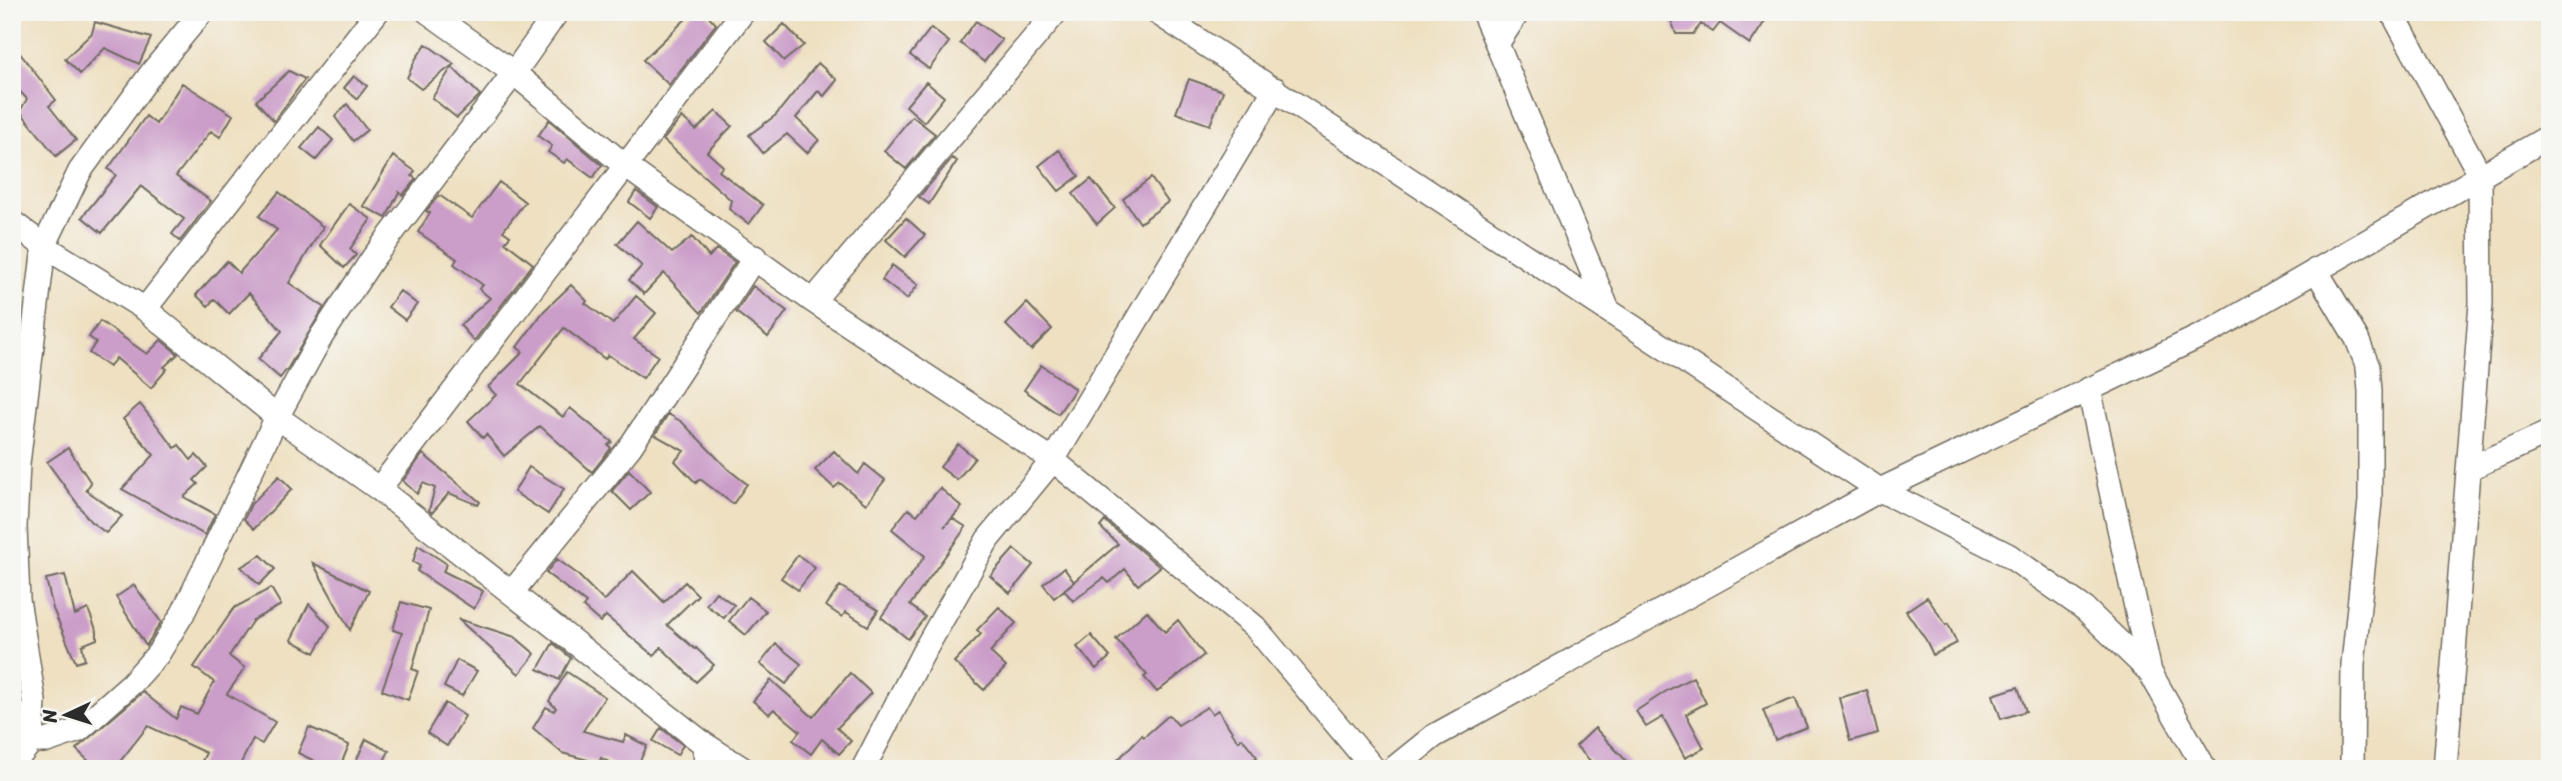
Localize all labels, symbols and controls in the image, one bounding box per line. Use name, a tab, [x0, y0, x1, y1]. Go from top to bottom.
north arrow	[32, 680, 102, 750]
text: N	[33, 708, 67, 725]

